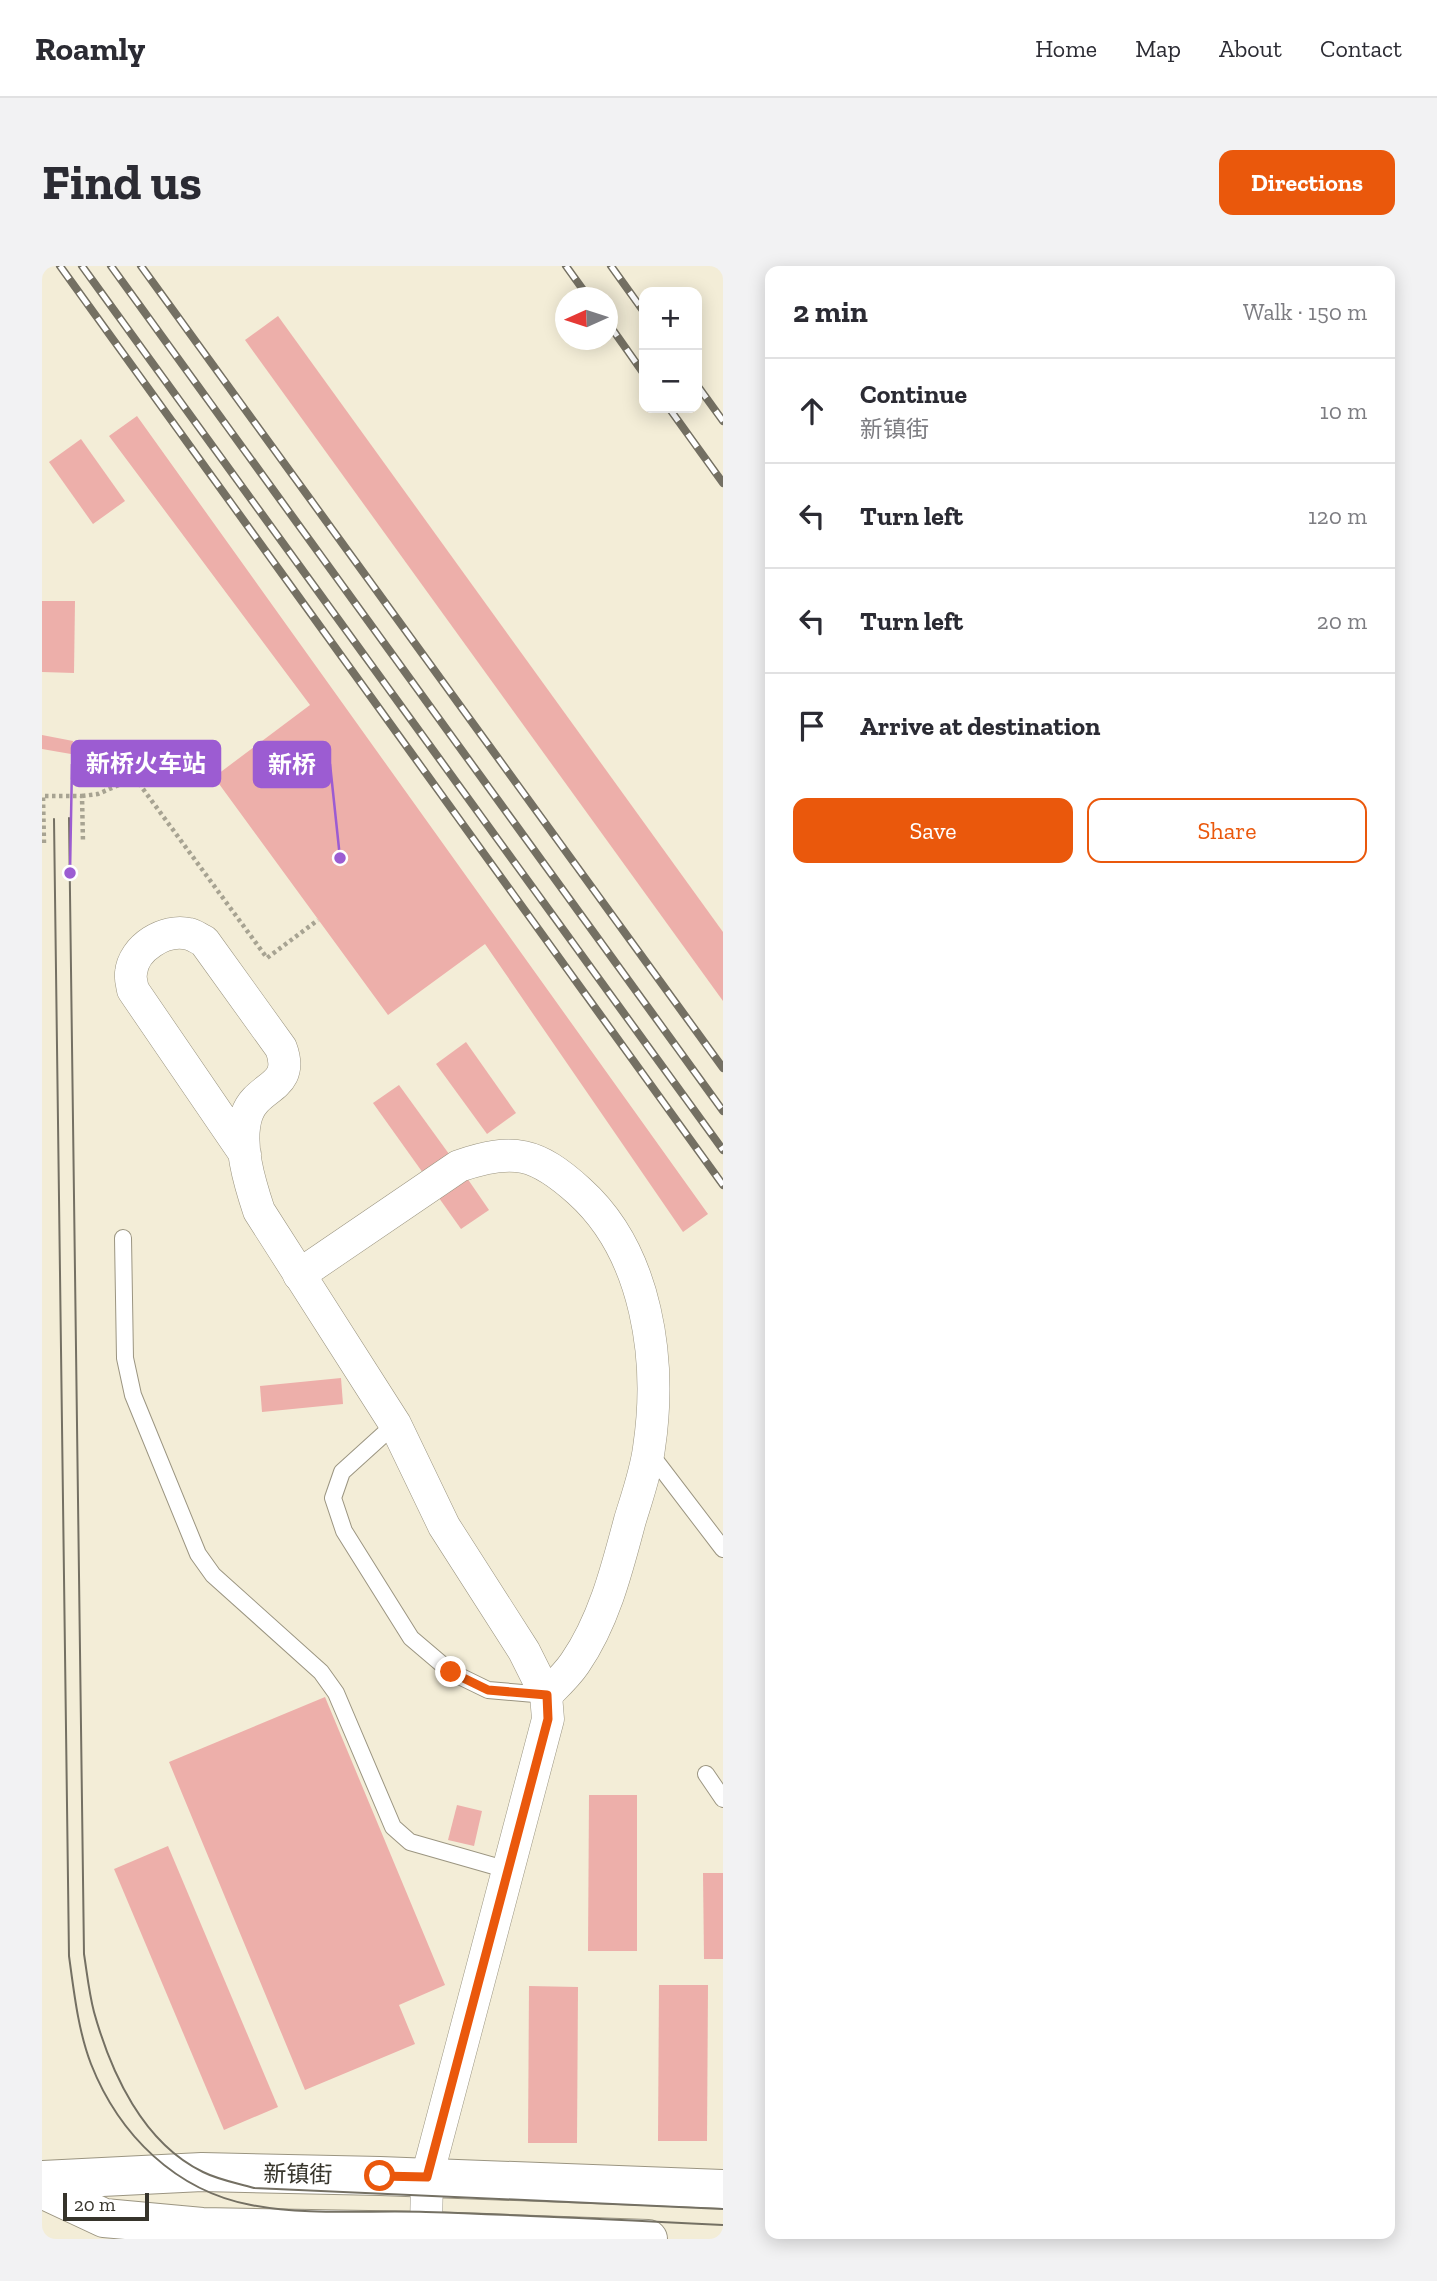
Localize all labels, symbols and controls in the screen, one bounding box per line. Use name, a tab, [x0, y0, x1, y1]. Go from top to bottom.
text: Roamly	[35, 29, 145, 68]
text: Home	[1035, 34, 1097, 63]
text: Map	[1135, 34, 1181, 63]
text: About	[1219, 34, 1282, 63]
text: Contact	[1320, 34, 1402, 63]
button: Directions	[1219, 150, 1395, 215]
text: Find us	[42, 153, 202, 212]
north arrow	[555, 287, 618, 350]
map controls	[639, 287, 702, 413]
button: +	[639, 287, 702, 350]
text: 2 min	[793, 294, 868, 330]
text: Walk · 150 m	[1243, 298, 1367, 326]
button: −	[639, 350, 702, 413]
text: Continue	[860, 378, 967, 410]
icon: ahead	[793, 392, 831, 430]
text: 10 m	[1320, 397, 1367, 425]
text: 新镇街	[860, 415, 929, 443]
icon: left	[793, 497, 831, 535]
text: Turn left	[860, 500, 963, 532]
text: 120 m	[1308, 502, 1367, 530]
icon: left	[793, 602, 831, 640]
text: Turn left	[860, 605, 963, 637]
text: 20 m	[1317, 607, 1367, 635]
icon: arrive	[793, 707, 831, 745]
text: Arrive at destination	[860, 710, 1100, 742]
callout: 新桥火车站	[72, 741, 220, 786]
callout: 新桥	[254, 742, 330, 787]
text: 新桥火车站	[86, 749, 206, 778]
text: 新桥	[268, 750, 316, 779]
button: Save	[793, 798, 1073, 863]
button: Share	[1087, 798, 1367, 863]
route end	[435, 1656, 466, 1687]
street label: 新镇街	[263, 2159, 333, 2189]
route start	[364, 2160, 395, 2191]
scale bar	[63, 2190, 149, 2222]
text: 20 m	[74, 2193, 115, 2216]

